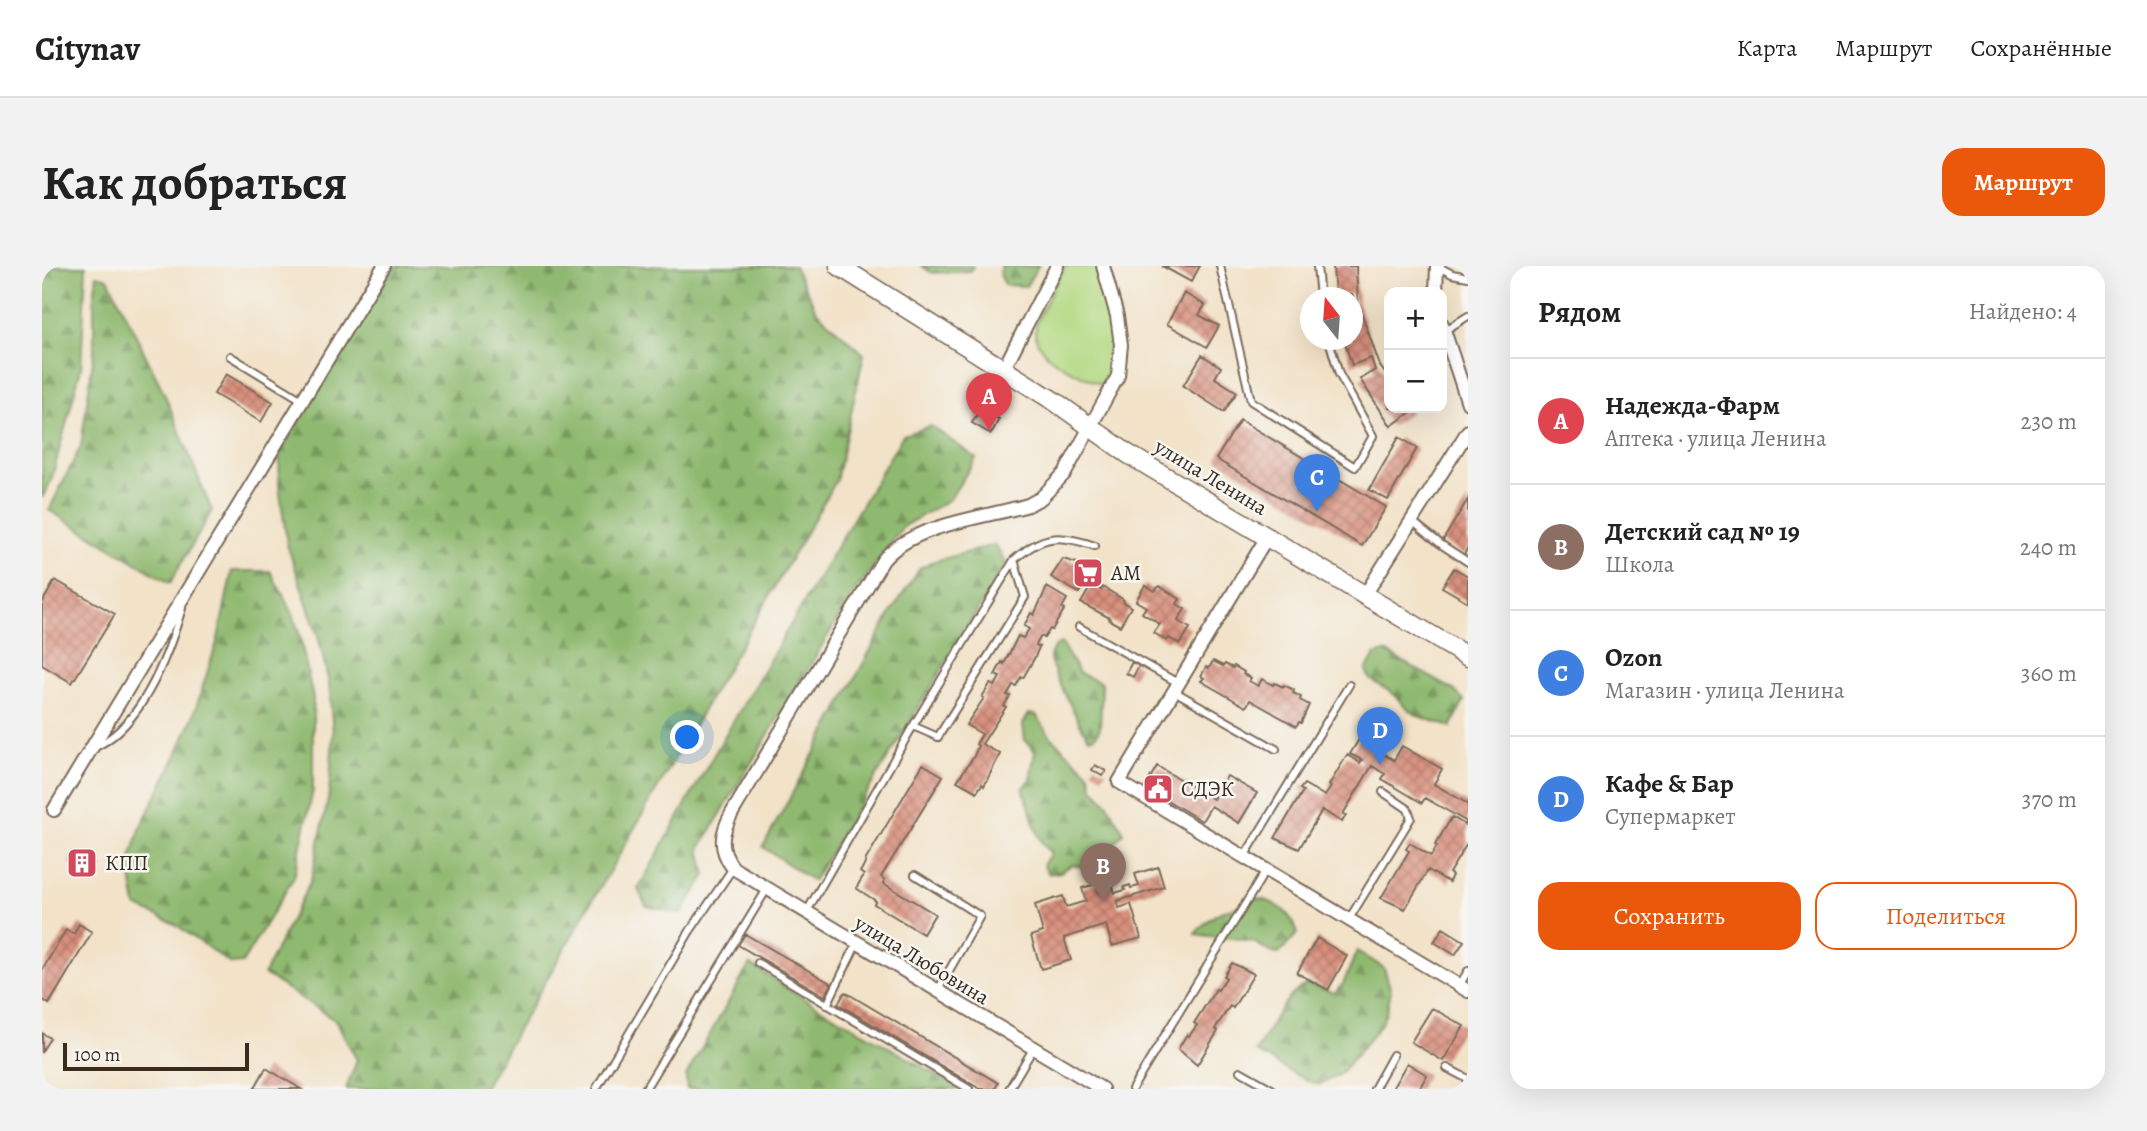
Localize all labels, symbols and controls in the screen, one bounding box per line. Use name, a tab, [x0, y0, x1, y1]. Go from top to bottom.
text: Citynav	[35, 26, 140, 71]
text: Карта	[1737, 32, 1797, 64]
text: Маршрут	[1835, 32, 1933, 64]
text: Сохранённые	[1971, 32, 2112, 64]
button: Маршрут	[1942, 148, 2105, 216]
text: Как добраться	[42, 149, 348, 216]
north arrow	[1300, 287, 1363, 350]
map controls	[1384, 287, 1447, 413]
button: +	[1384, 287, 1447, 350]
text: Рядом	[1538, 292, 1621, 332]
text: Найдено: 4	[1969, 296, 2077, 327]
button: −	[1384, 350, 1447, 413]
pin: A	[966, 373, 1012, 431]
text: Надежда-Фарм	[1605, 388, 1780, 423]
text: A	[1554, 406, 1568, 437]
text: 230 m	[2021, 406, 2077, 437]
text: Аптека · улица Ленина	[1605, 423, 1827, 454]
street label: улица Ленина	[1148, 432, 1273, 522]
pin: C	[1294, 454, 1340, 512]
text: Детский сад № 19	[1605, 514, 1800, 549]
text: B	[1554, 532, 1568, 563]
text: 240 m	[2020, 532, 2077, 563]
text: Школа	[1605, 549, 1674, 580]
supermarket icon: АМ	[1071, 556, 1105, 590]
place label: АМ	[1110, 559, 1141, 587]
text: Ozon	[1605, 640, 1663, 675]
text: C	[1554, 658, 1568, 689]
text: 360 m	[2021, 658, 2077, 689]
text: Магазин · улица Ленина	[1605, 675, 1845, 706]
pin: D	[1357, 707, 1403, 765]
your location	[670, 720, 704, 754]
text: Кафе & Бар	[1605, 766, 1734, 801]
public building icon: СДЭК	[1141, 772, 1175, 806]
place label: СДЭК	[1181, 775, 1235, 803]
text: D	[1553, 784, 1569, 815]
text: 370 m	[2022, 784, 2077, 815]
text: Супермаркет	[1605, 801, 1736, 832]
pin: B	[1080, 843, 1126, 901]
building icon: КПП	[65, 846, 99, 880]
place label: КПП	[105, 849, 148, 877]
button: Сохранить	[1538, 882, 1801, 950]
button: Поделиться	[1815, 882, 2077, 950]
street label: улица Любовина	[849, 908, 995, 1011]
scale bar	[63, 1040, 248, 1072]
text: 100 m	[74, 1042, 120, 1068]

